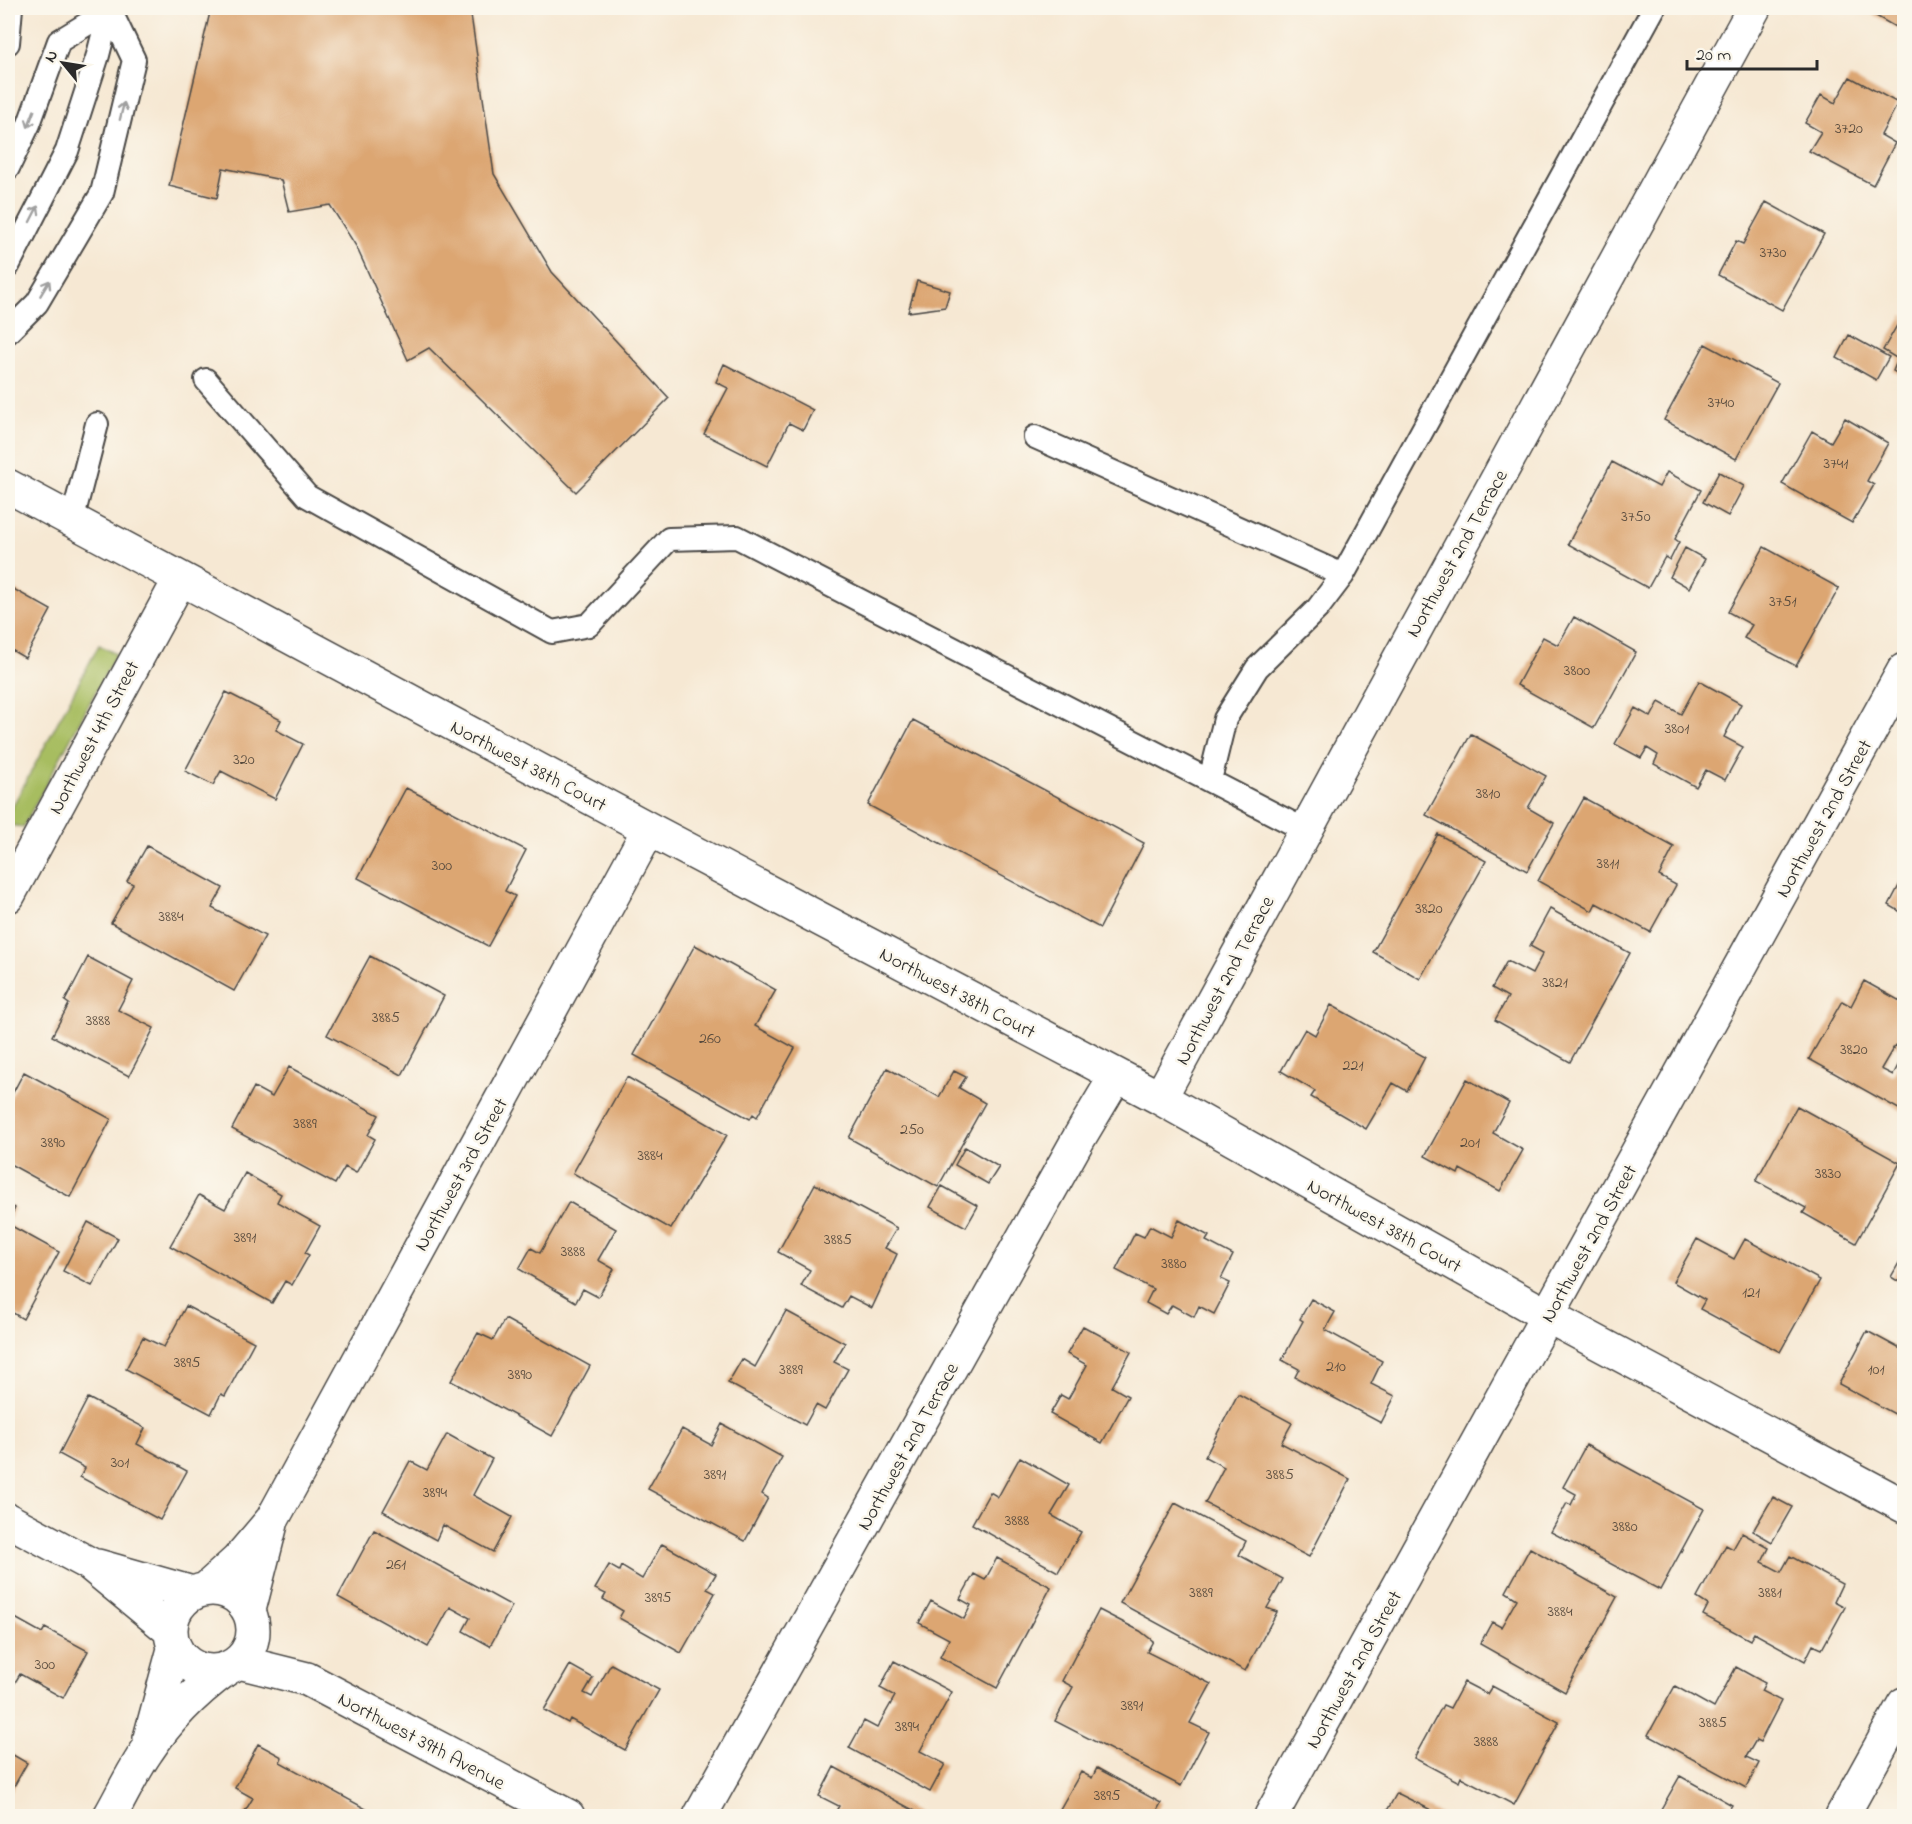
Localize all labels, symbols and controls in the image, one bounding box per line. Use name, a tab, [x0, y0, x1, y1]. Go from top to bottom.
north arrow	[33, 33, 93, 93]
scale bar	[1687, 33, 1818, 71]
text: 20 m	[1696, 43, 1731, 69]
text: N	[39, 46, 65, 67]
one-way arrow	[116, 102, 128, 121]
one-way arrow	[25, 109, 36, 128]
house number: 3720	[1835, 117, 1863, 141]
one-way arrow	[29, 206, 41, 224]
house number: 3730	[1760, 241, 1786, 265]
one-way arrow	[40, 280, 52, 297]
house number: 3740	[1708, 391, 1734, 415]
house number: 3741	[1824, 452, 1848, 476]
street label: Northwest 2nd Terrace	[1400, 465, 1516, 643]
house number: 3750	[1621, 505, 1651, 529]
house number: 3751	[1769, 590, 1797, 614]
street label: Northwest 4th Street	[42, 656, 148, 820]
house number: 3800	[1564, 659, 1590, 683]
street label: Northwest 38th Court	[445, 714, 611, 821]
house number: 3801	[1665, 717, 1689, 741]
street label: Northwest 2nd Street	[1770, 735, 1881, 904]
house number: 320	[233, 748, 255, 772]
house number: 3810	[1476, 782, 1500, 806]
house number: 3811	[1597, 852, 1619, 876]
house number: 300	[432, 854, 452, 878]
street label: Northwest 2nd Terrace	[1169, 891, 1283, 1071]
house number: 3820	[1415, 897, 1443, 921]
house number: 3884	[158, 905, 184, 929]
street label: Northwest 38th Court	[874, 941, 1040, 1048]
house number: 3821	[1542, 971, 1568, 995]
house number: 3885	[372, 1006, 400, 1030]
house number: 3888	[86, 1009, 110, 1033]
house number: 260	[699, 1027, 721, 1051]
house number: 3820	[1840, 1038, 1868, 1062]
house number: 221	[1343, 1054, 1364, 1078]
street label: Northwest 3rd Street	[408, 1093, 517, 1257]
house number: 3889	[293, 1112, 317, 1136]
house number: 250	[900, 1118, 924, 1142]
house number: 3890	[41, 1131, 65, 1155]
house number: 201	[1460, 1131, 1480, 1155]
house number: 3884	[637, 1144, 663, 1168]
street label: Northwest 2nd Street	[1535, 1160, 1646, 1329]
house number: 3830	[1815, 1162, 1841, 1186]
street label: Northwest 38th Court	[1301, 1173, 1467, 1282]
house number: 3891	[234, 1226, 256, 1250]
house number: 3885	[824, 1228, 852, 1252]
house number: 3888	[561, 1240, 585, 1264]
house number: 3880	[1161, 1252, 1187, 1276]
house number: 121	[1742, 1281, 1760, 1305]
house number: 3895	[174, 1351, 200, 1375]
house number: 210	[1326, 1355, 1346, 1379]
house number: 3889	[779, 1358, 803, 1382]
street label: Northwest 2nd Terrace	[851, 1358, 967, 1536]
house number: 101	[1867, 1358, 1885, 1382]
house number: 3890	[508, 1363, 532, 1387]
house number: 301	[111, 1451, 129, 1475]
house number: 3891	[704, 1463, 726, 1487]
house number: 3885	[1266, 1463, 1294, 1487]
house number: 3894	[423, 1481, 447, 1505]
house number: 3888	[1005, 1509, 1029, 1533]
house number: 3880	[1612, 1515, 1638, 1539]
house number: 261	[386, 1553, 406, 1577]
house number: 3889	[1189, 1581, 1213, 1605]
house number: 3881	[1758, 1581, 1782, 1605]
house number: 3895	[645, 1586, 671, 1610]
street label: Northwest 2nd Street	[1300, 1586, 1411, 1755]
house number: 3884	[1547, 1600, 1573, 1624]
house number: 300	[35, 1653, 55, 1677]
street label: Northwest 39th Avenue	[332, 1686, 510, 1799]
house number: 3891	[1121, 1694, 1143, 1718]
house number: 3885	[1699, 1711, 1727, 1735]
house number: 3894	[895, 1715, 919, 1739]
house number: 3888	[1474, 1730, 1498, 1754]
house number: 3895	[1094, 1784, 1120, 1808]

